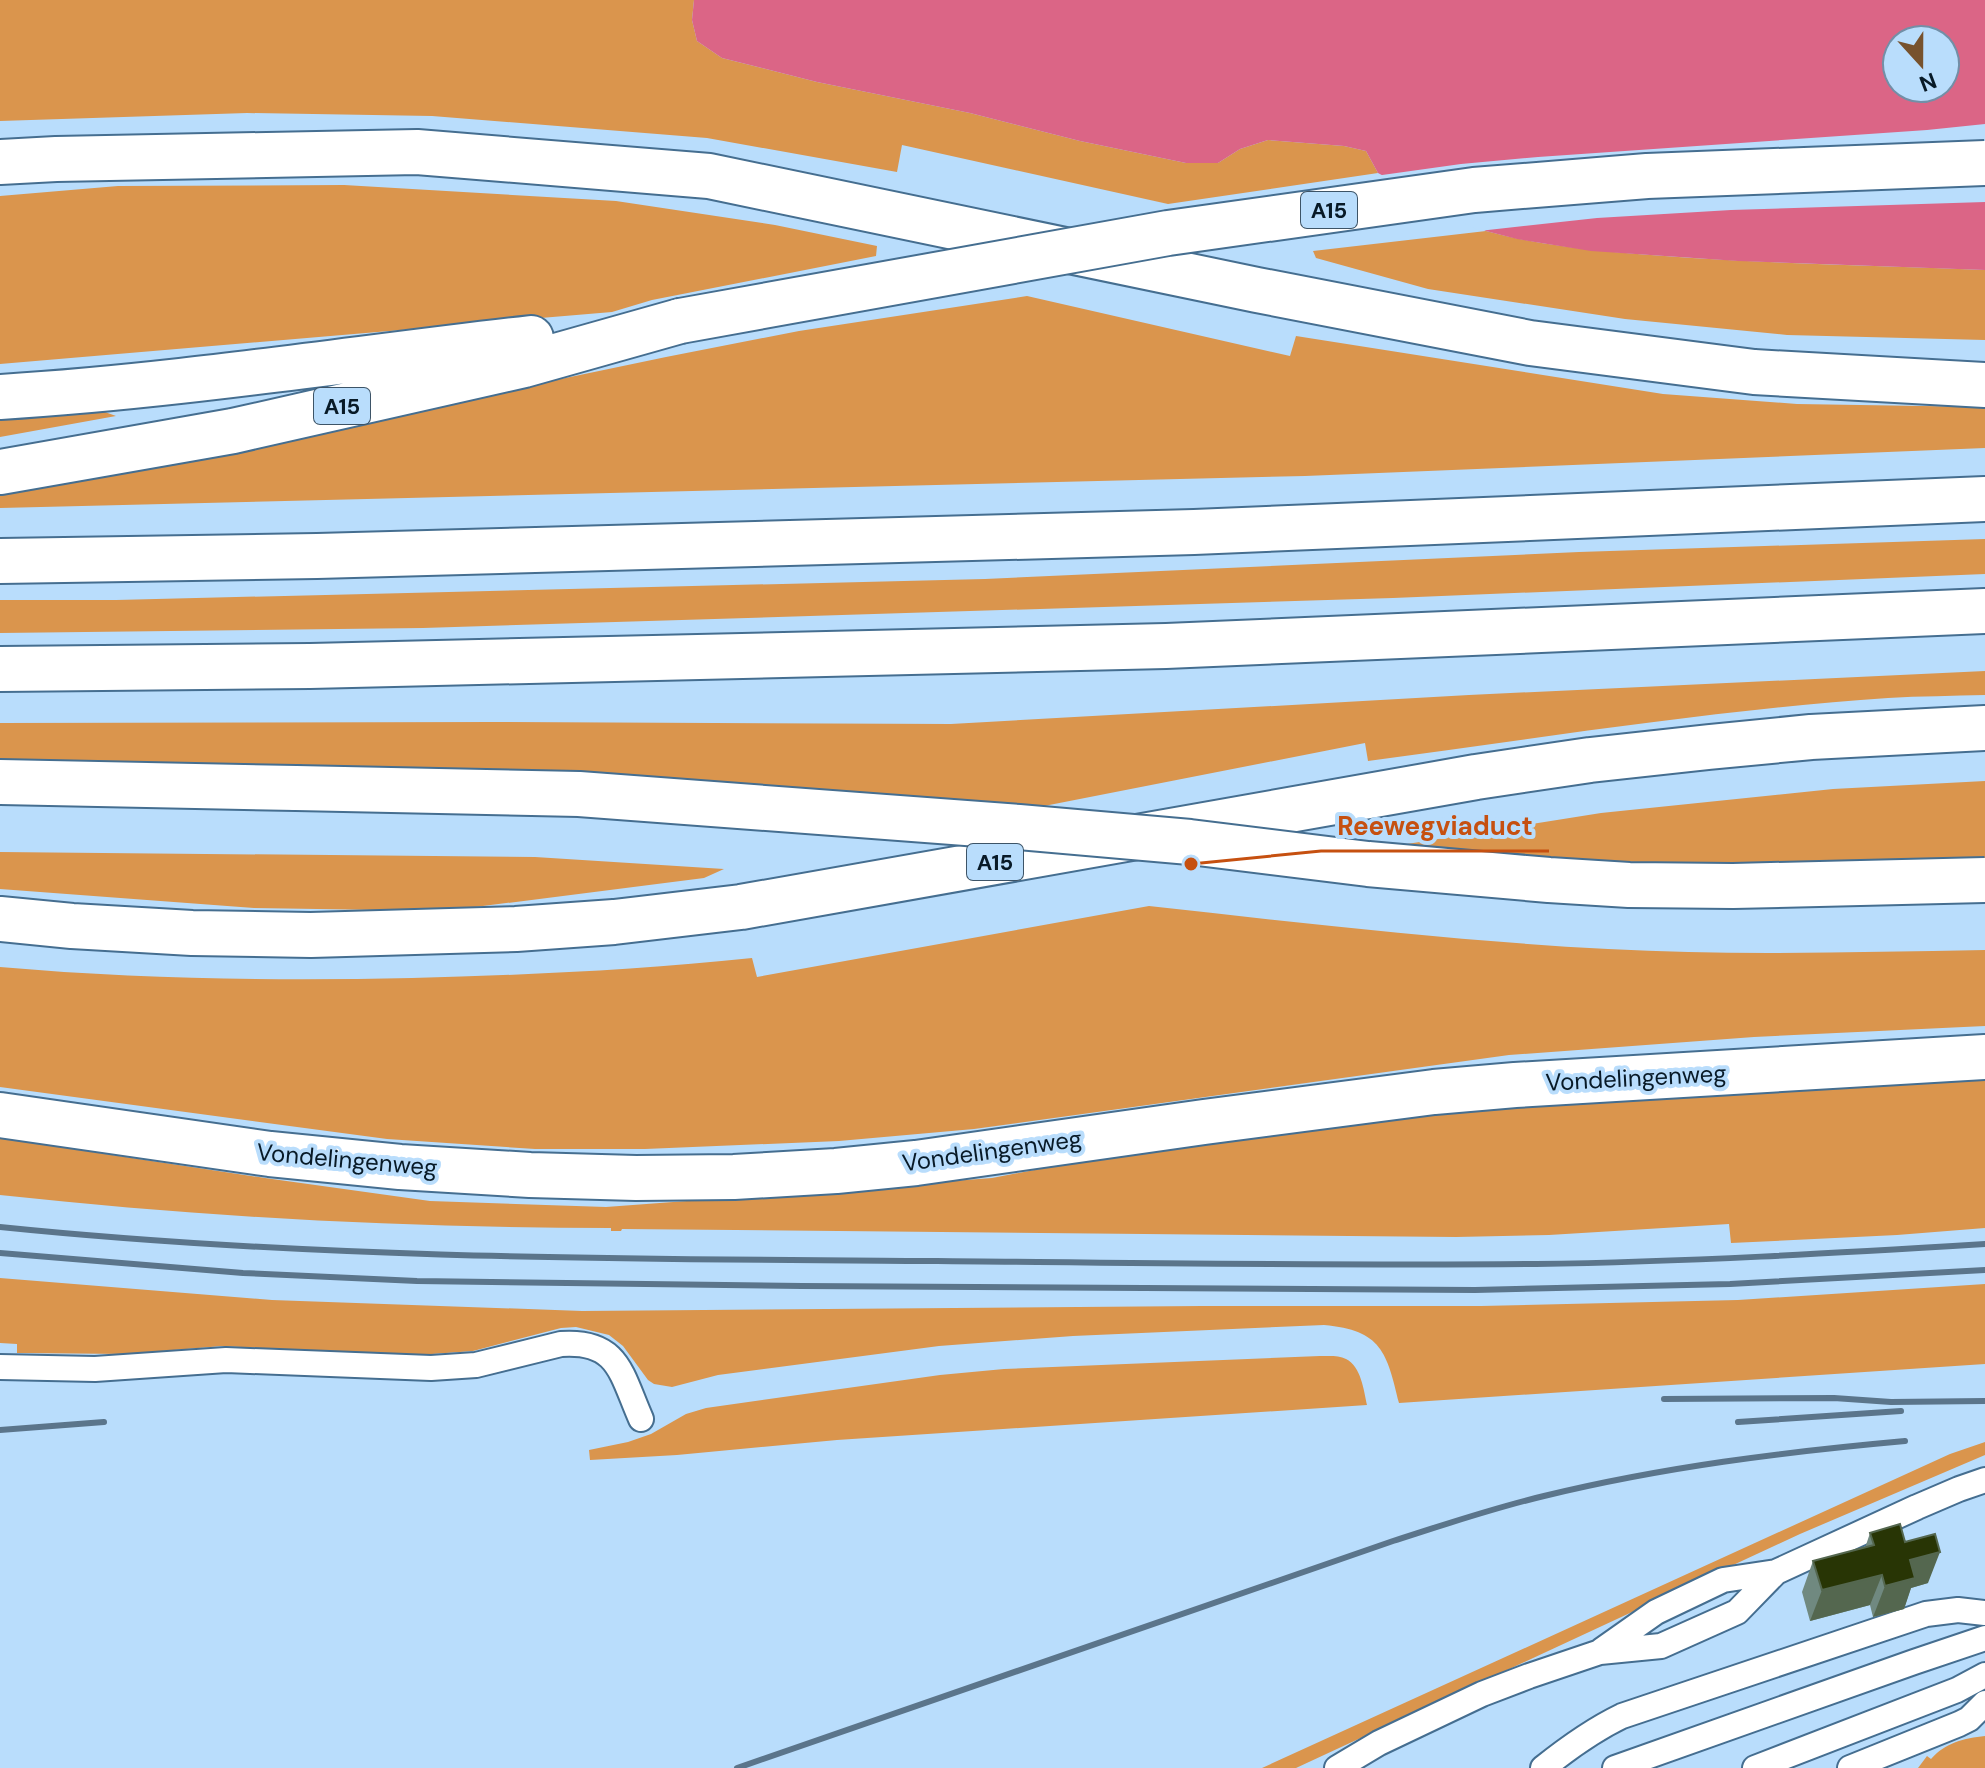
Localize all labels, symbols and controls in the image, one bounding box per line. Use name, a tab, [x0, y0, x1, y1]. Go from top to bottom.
north arrow	[1881, 24, 1961, 104]
text: N	[1915, 66, 1941, 99]
road number: A15	[1301, 192, 1357, 228]
road number: A15	[314, 388, 370, 424]
callout: Reewegviaduct	[1321, 801, 1549, 851]
text: Reewegviaduct	[1337, 809, 1533, 843]
road number: A15	[967, 844, 1023, 880]
street label: Vondelingenweg	[1545, 1057, 1727, 1098]
street label: Vondelingenweg	[900, 1123, 1084, 1178]
street label: Vondelingenweg	[255, 1136, 439, 1183]

